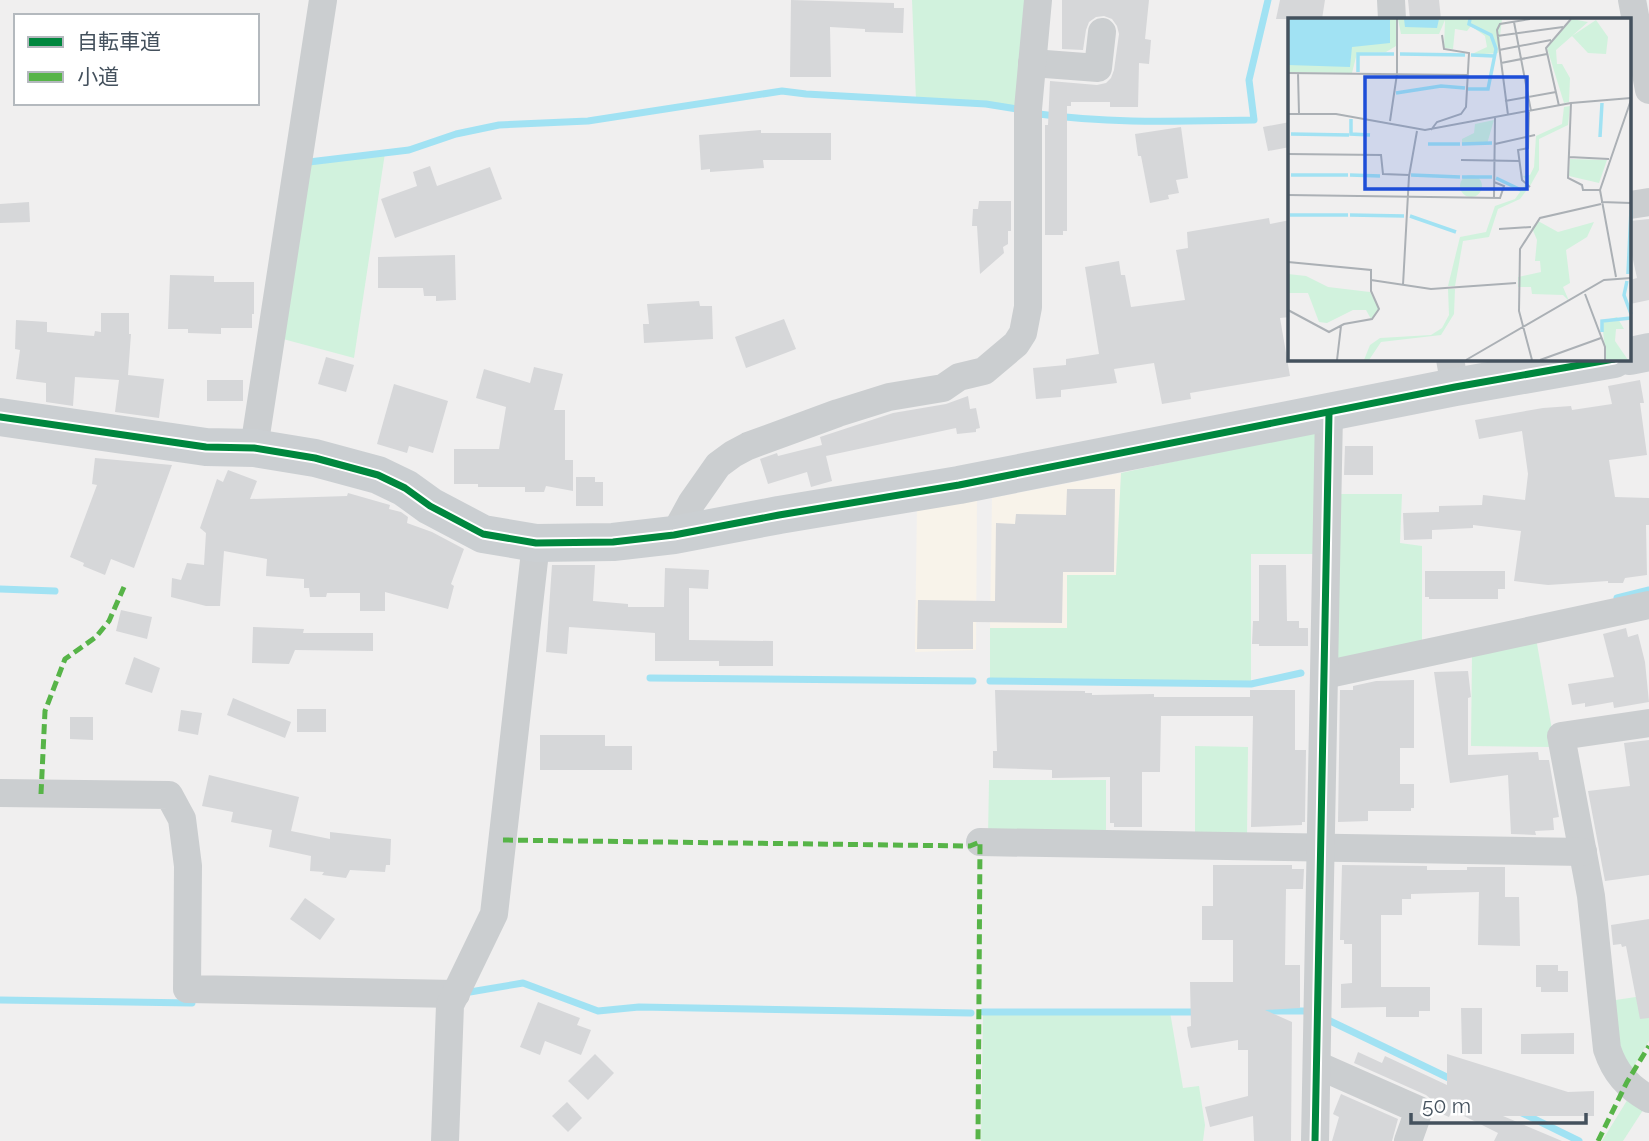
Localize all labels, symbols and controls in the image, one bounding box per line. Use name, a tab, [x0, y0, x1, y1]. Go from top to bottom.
legend	[14, 14, 259, 105]
inset map	[1288, 18, 1632, 360]
text: 自転車道	[77, 29, 161, 54]
text: 小道	[77, 64, 119, 89]
scale bar	[1411, 1082, 1586, 1126]
text: 50 m	[1422, 1093, 1471, 1118]

